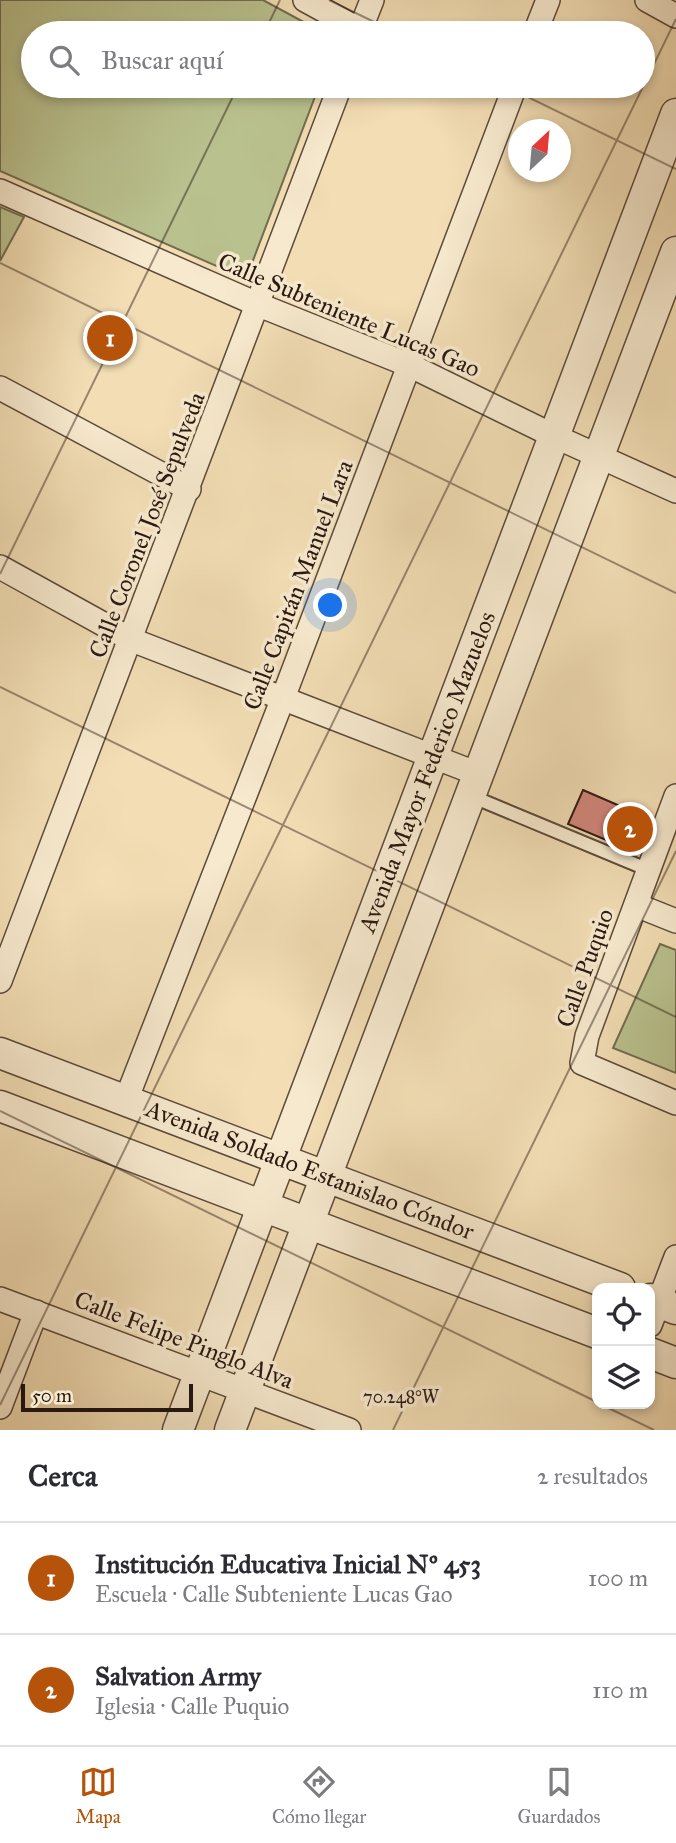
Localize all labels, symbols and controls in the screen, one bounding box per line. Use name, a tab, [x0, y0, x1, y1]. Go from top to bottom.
search box	[21, 21, 655, 98]
icon: search	[45, 41, 83, 79]
text: Buscar aquí	[101, 44, 223, 76]
north arrow	[508, 119, 571, 182]
street label: Calle Subteniente Lucas Gao	[213, 246, 485, 384]
pin: 1	[87, 312, 133, 364]
street label: Calle Coronel José Sepulveda	[82, 387, 212, 662]
street label: Calle Capitán Manuel Lara	[236, 455, 360, 714]
your location	[313, 588, 347, 622]
street label: Avenida Mayor Federico Mazuelos	[351, 607, 502, 938]
pin: 2	[607, 803, 653, 855]
street label: Calle Puquio	[550, 905, 620, 1031]
street label: Avenida Soldado Estanislao Cóndor	[141, 1093, 478, 1247]
map controls	[592, 1283, 655, 1409]
button: locate	[592, 1283, 655, 1346]
street label: Calle Felipe Pinglo Alva	[70, 1284, 299, 1396]
button: layers	[592, 1346, 655, 1409]
scale bar	[21, 1381, 192, 1413]
text: 50 m	[32, 1384, 72, 1407]
text: 70.248°W	[363, 1386, 440, 1408]
text: Cerca	[28, 1458, 97, 1494]
text: 2 resultados	[537, 1462, 648, 1490]
text: Institución Educativa Inicial Nº 453	[95, 1548, 481, 1580]
text: 1	[46, 1564, 56, 1592]
text: 100 m	[588, 1564, 648, 1592]
text: Escuela · Calle Subteniente Lucas Gao	[95, 1580, 452, 1608]
text: Salvation Army	[95, 1660, 261, 1692]
text: 2	[45, 1676, 57, 1704]
text: 110 m	[592, 1676, 648, 1704]
text: Iglesia · Calle Puquio	[95, 1692, 289, 1720]
tab: Mapa	[76, 1763, 121, 1828]
tab: Cómo llegar	[272, 1763, 366, 1828]
tab: Guardados	[518, 1763, 600, 1828]

